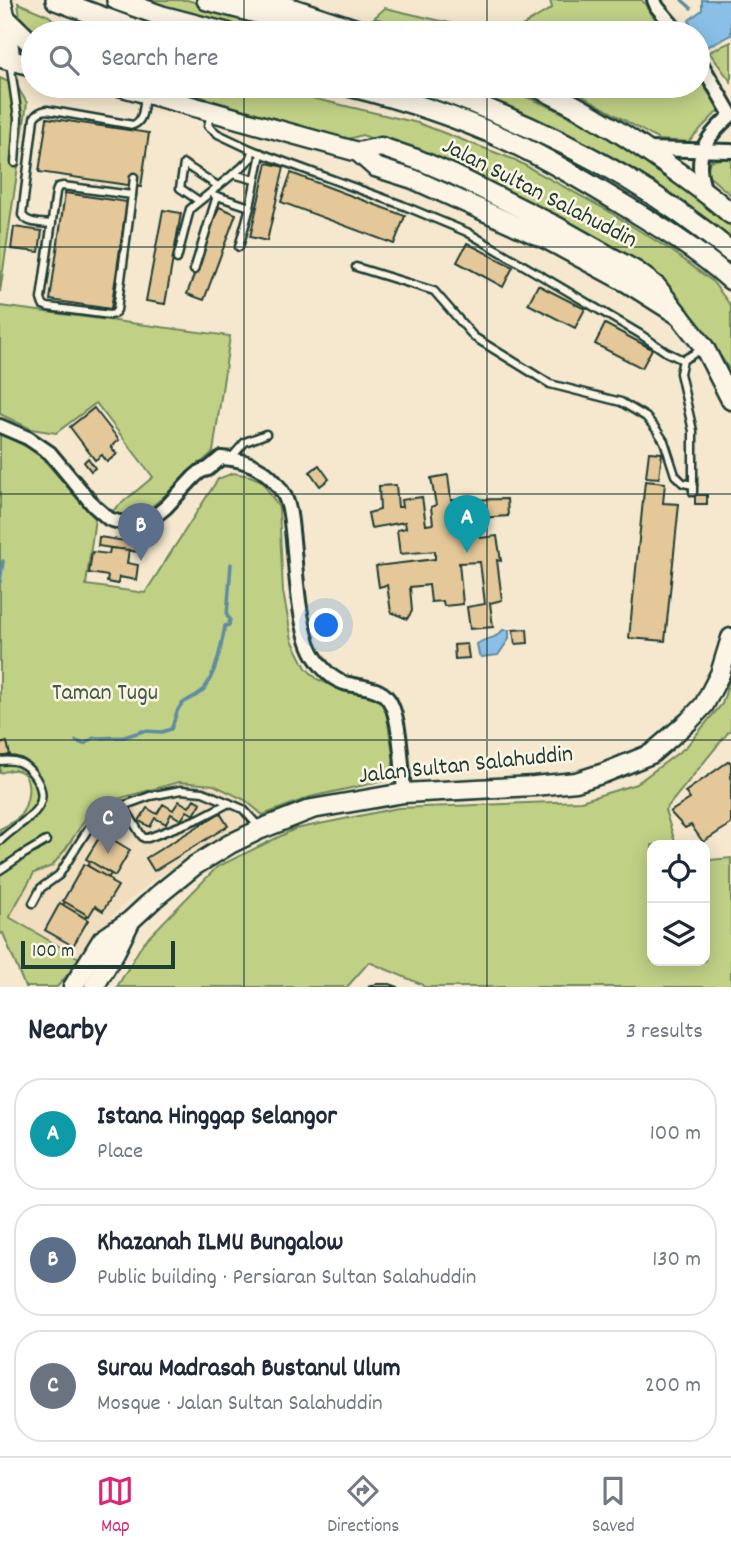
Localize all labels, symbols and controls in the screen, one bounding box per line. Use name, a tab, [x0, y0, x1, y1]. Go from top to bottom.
search box	[21, 21, 710, 98]
icon: search	[45, 41, 83, 79]
text: Search here	[101, 41, 219, 78]
street label: Jalan Sultan Salahuddin	[435, 130, 643, 258]
pin: A	[444, 495, 490, 553]
pin: B	[118, 503, 164, 561]
your location	[309, 608, 343, 642]
park label: Taman Tugu	[52, 677, 158, 711]
street label: Jalan Sultan Salahuddin	[357, 738, 575, 794]
pin: C	[85, 796, 131, 854]
map controls	[647, 840, 710, 966]
button: locate	[647, 840, 710, 903]
button: layers	[647, 903, 710, 966]
scale bar	[21, 938, 175, 970]
text: 100 m	[32, 939, 74, 966]
text: Nearby	[28, 1011, 106, 1054]
text: 3 results	[626, 1016, 703, 1049]
text: Istana Hinggap Selangor	[97, 1099, 337, 1136]
text: A	[47, 1118, 59, 1151]
text: 100 m	[650, 1118, 701, 1151]
text: Place	[97, 1136, 143, 1169]
text: Khazanah ILMU Bungalow	[97, 1225, 343, 1262]
text: B	[48, 1244, 58, 1277]
text: 130 m	[652, 1244, 701, 1277]
text: Public building · Persiaran Sultan Salahuddin	[97, 1262, 476, 1295]
text: Surau Madrasah Bustanul Ulum	[97, 1351, 401, 1388]
text: C	[47, 1370, 59, 1403]
text: 200 m	[645, 1370, 701, 1403]
text: Mosque · Jalan Sultan Salahuddin	[97, 1388, 383, 1421]
tab: Map	[96, 1472, 134, 1541]
tab: Directions	[327, 1472, 399, 1541]
tab: Saved	[592, 1472, 635, 1541]

